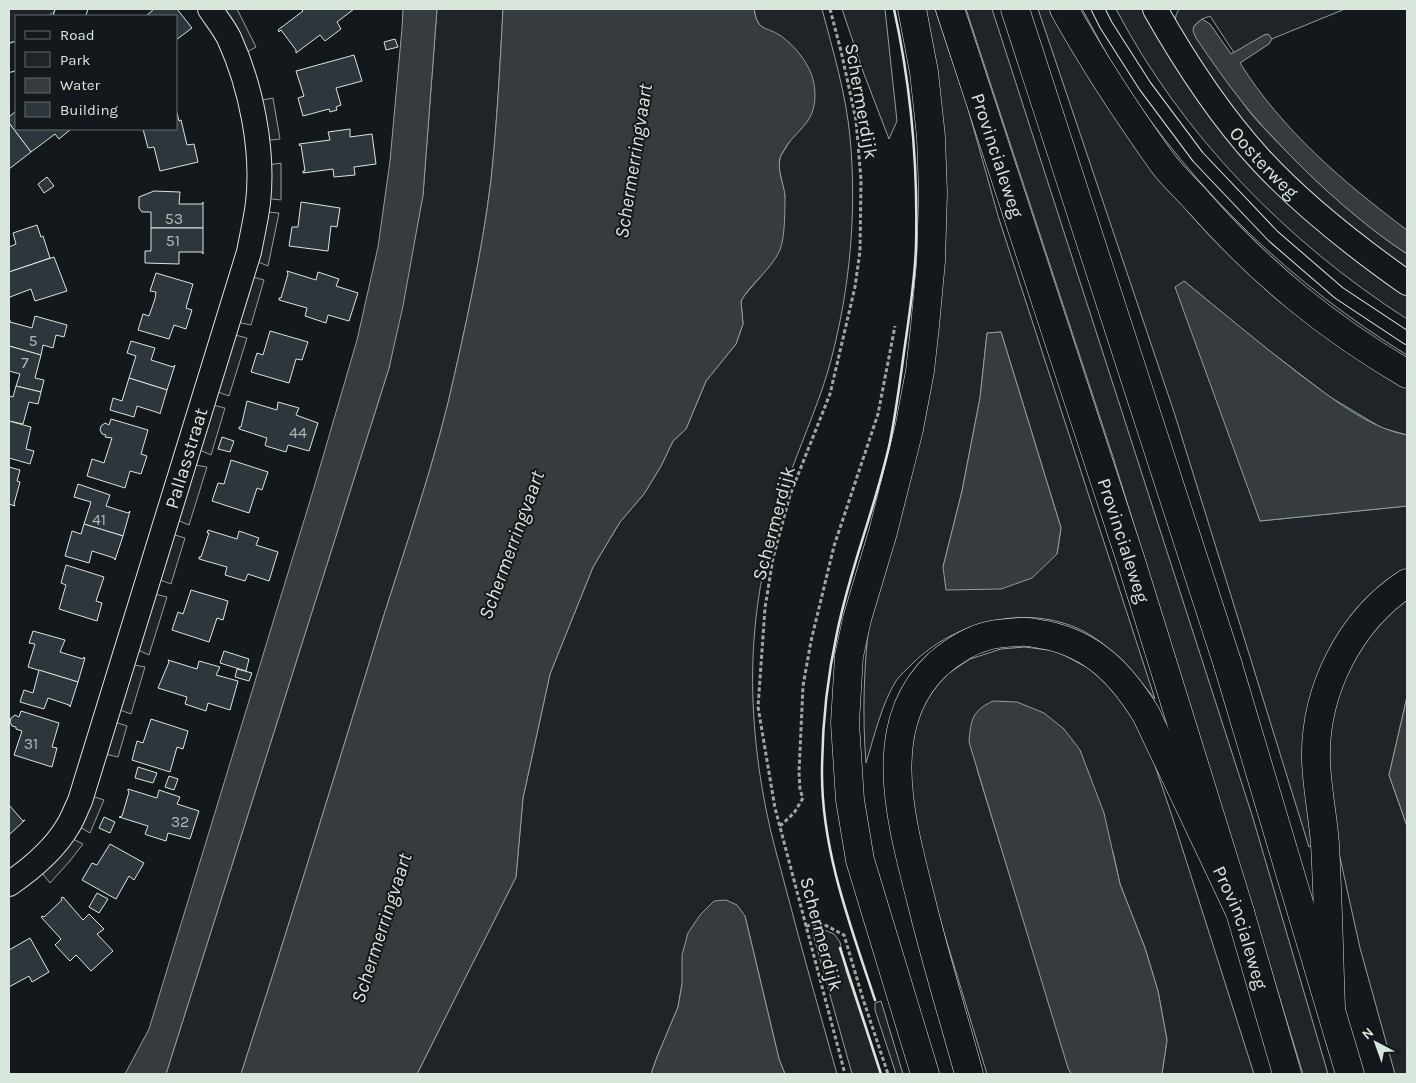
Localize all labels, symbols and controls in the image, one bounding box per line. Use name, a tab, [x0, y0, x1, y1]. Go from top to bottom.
legend	[15, 15, 178, 130]
text: Road	[60, 26, 95, 44]
street label: Schermerdijk	[840, 41, 882, 161]
text: Park	[60, 51, 90, 69]
text: Water	[60, 76, 101, 94]
water label: Schermerringvaart	[610, 82, 657, 240]
street label: Provincialeweg	[966, 91, 1028, 221]
text: Building	[60, 101, 118, 119]
street label: Oosterweg	[1225, 122, 1303, 204]
house number: 53	[165, 209, 183, 228]
house number: 51	[166, 231, 180, 250]
house number: 5	[28, 331, 38, 350]
house number: 7	[21, 353, 29, 372]
street label: Pallasstraat	[161, 405, 212, 511]
house number: 44	[289, 423, 307, 442]
street label: Schermerdijk	[748, 463, 800, 583]
water label: Schermerringvaart	[474, 468, 549, 622]
street label: Provincialeweg	[1093, 475, 1153, 606]
house number: 41	[92, 510, 106, 529]
house number: 31	[24, 734, 38, 753]
house number: 32	[171, 812, 189, 831]
water label: Schermerringvaart	[346, 850, 417, 1006]
street label: Provincialeweg	[1208, 863, 1272, 992]
street label: Schermerdijk	[795, 875, 847, 994]
north arrow	[1351, 1018, 1401, 1068]
text: N	[1358, 1024, 1377, 1043]

